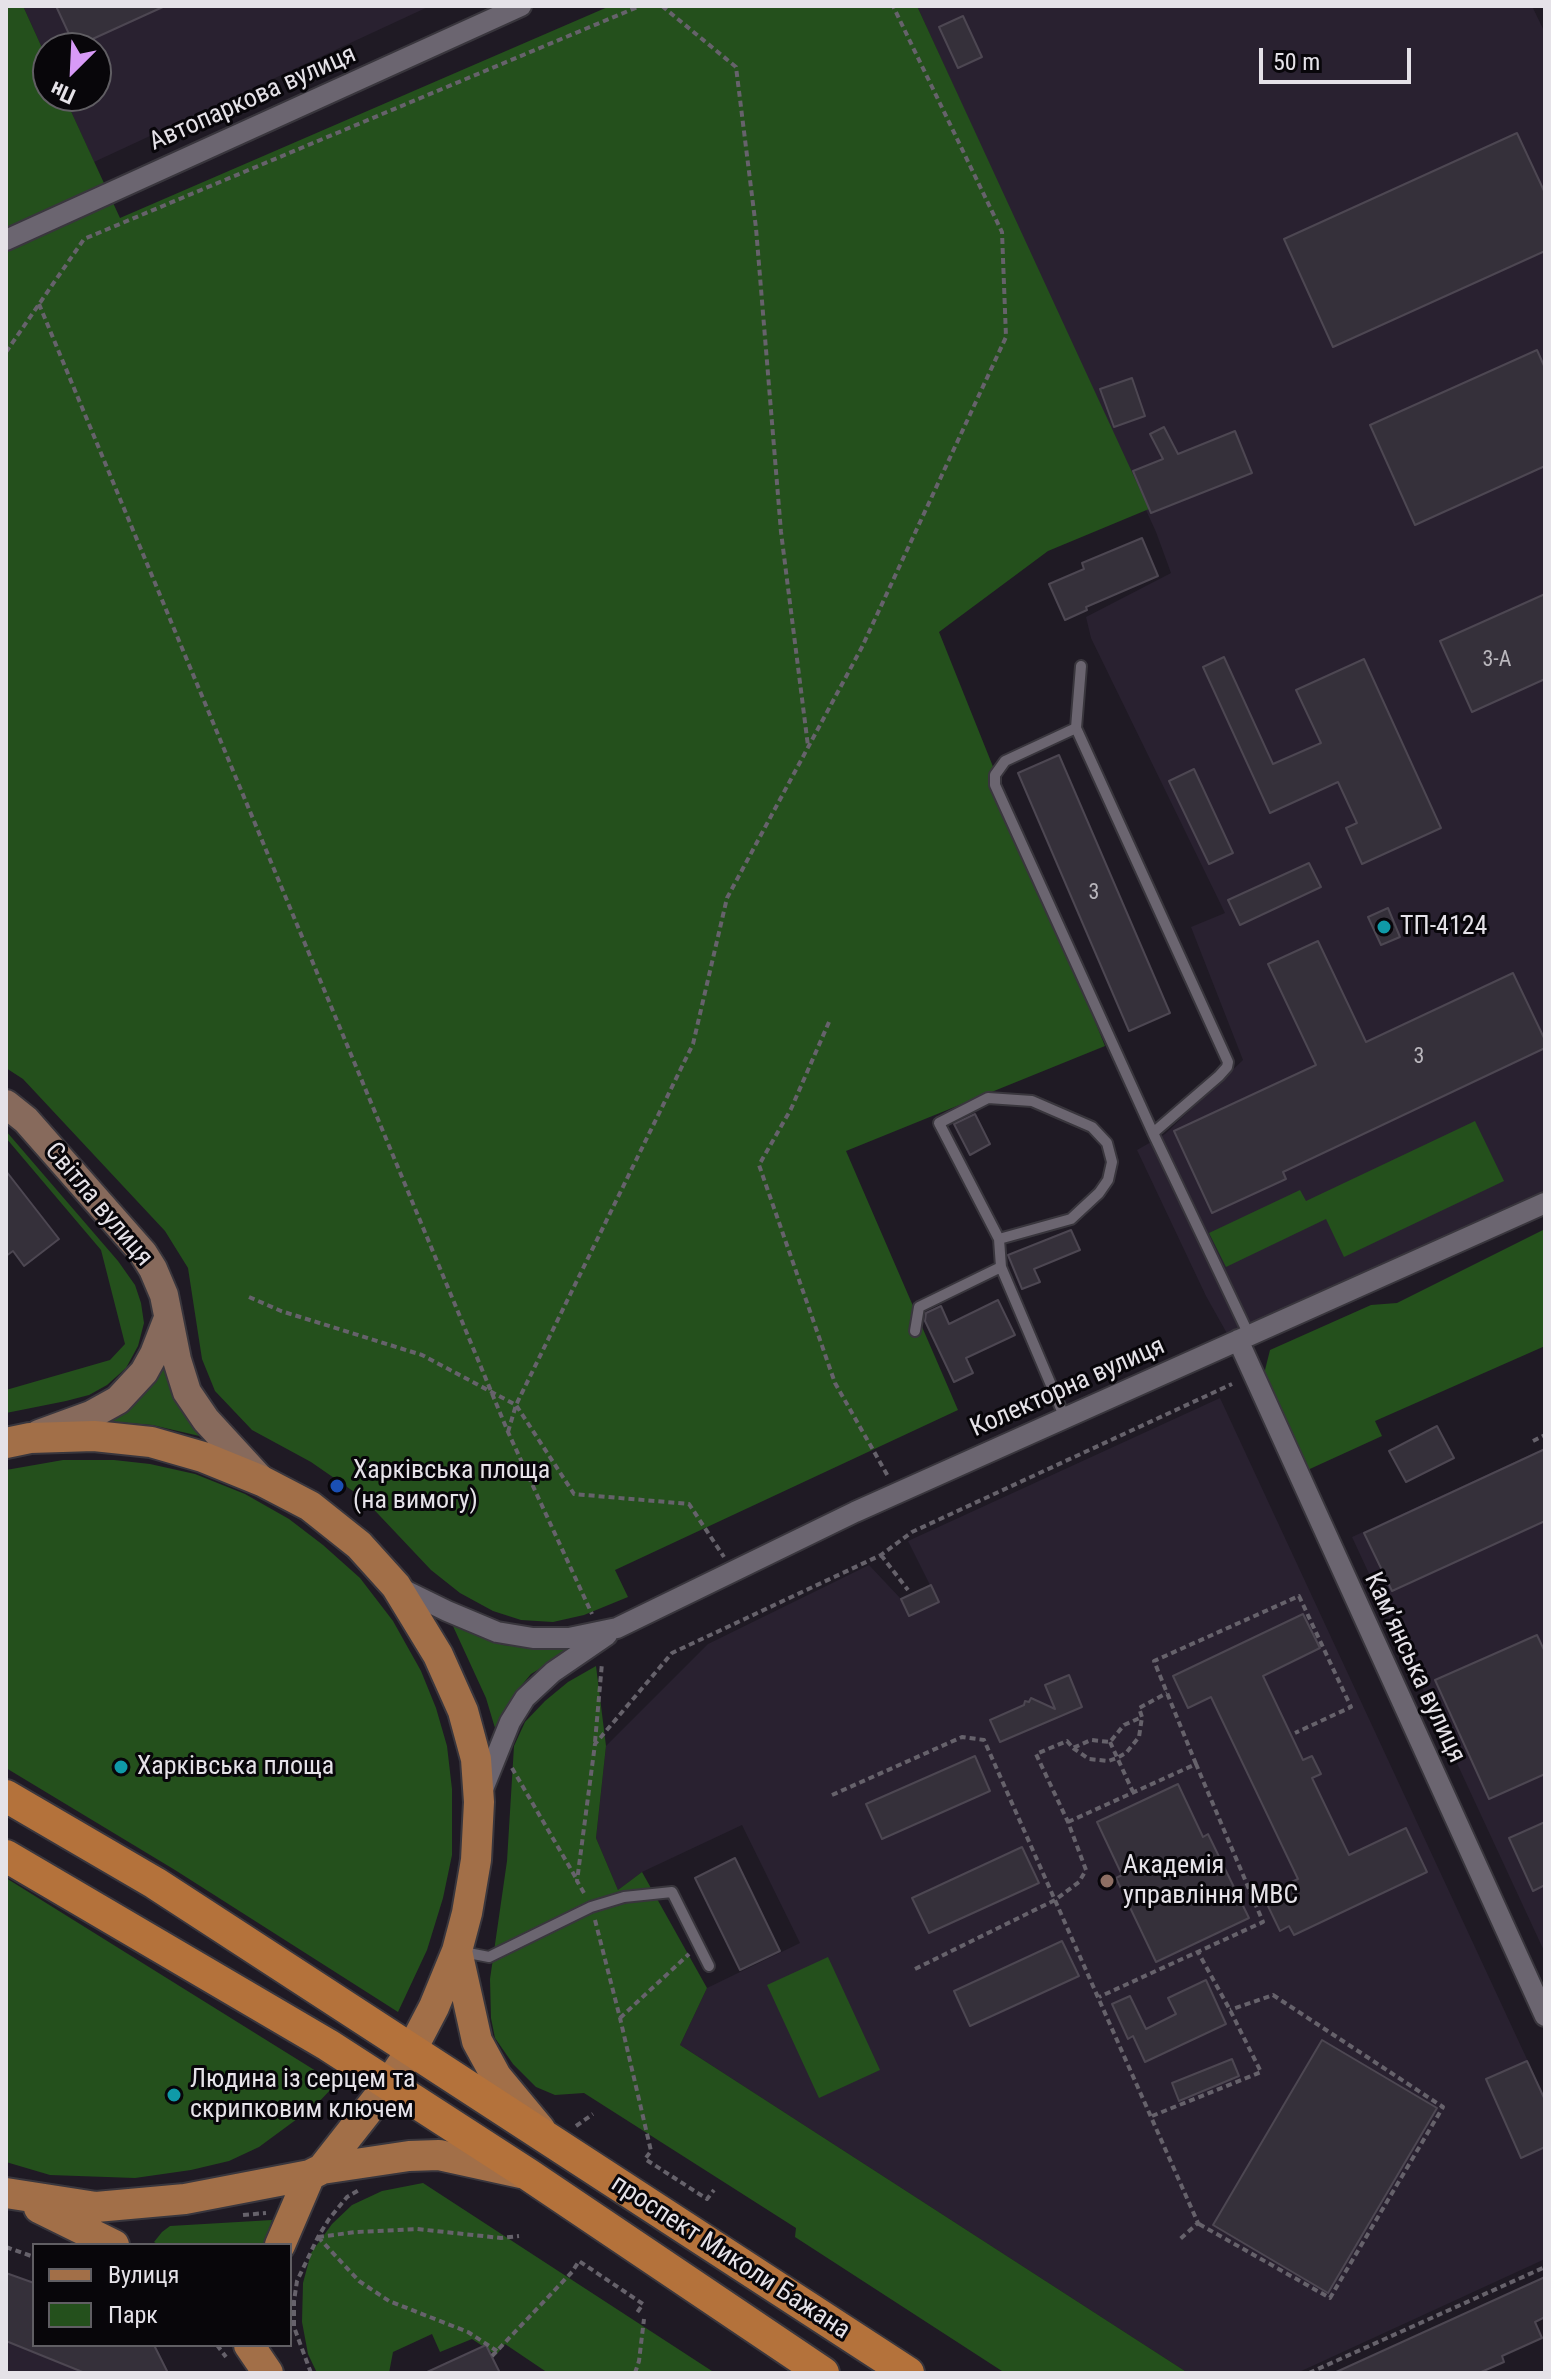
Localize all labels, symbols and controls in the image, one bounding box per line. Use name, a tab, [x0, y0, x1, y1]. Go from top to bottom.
north arrow	[32, 32, 112, 112]
scale bar	[1263, 32, 1415, 82]
street label: Автопаркова вулиця	[145, 39, 361, 159]
text: 50 m	[1273, 48, 1320, 76]
text: Пн	[47, 76, 79, 109]
house number: 3-А	[1482, 647, 1512, 673]
house number: 3	[1089, 880, 1099, 906]
place label: ТП-4124	[1400, 911, 1487, 943]
marker: ТП-4124	[1375, 918, 1393, 936]
house number: 3	[1414, 1044, 1424, 1070]
street label: Світла вулиця	[37, 1137, 159, 1273]
street label: Колекторна вулиця	[966, 1331, 1170, 1445]
place label: Харківська площа (на вимогу)	[353, 1455, 550, 1516]
marker: Харківська площа (на вимогу)	[328, 1477, 346, 1495]
street label: Камʼянська вулиця	[1356, 1568, 1472, 1768]
place label: Харківська площа	[137, 1751, 334, 1783]
marker: Харківська площа	[112, 1758, 130, 1776]
place label: Академія управління МВС	[1123, 1850, 1298, 1912]
marker: Академія управління МВС	[1098, 1872, 1116, 1890]
place label: Людина із серцем та скрипковим ключем	[190, 2064, 415, 2126]
marker: Людина із серцем та скрипковим ключем	[165, 2086, 183, 2104]
street label: проспект Миколи Бажана	[605, 2169, 855, 2347]
legend	[32, 2243, 292, 2347]
text: Вулиця	[108, 2261, 179, 2289]
text: Парк	[108, 2301, 158, 2329]

